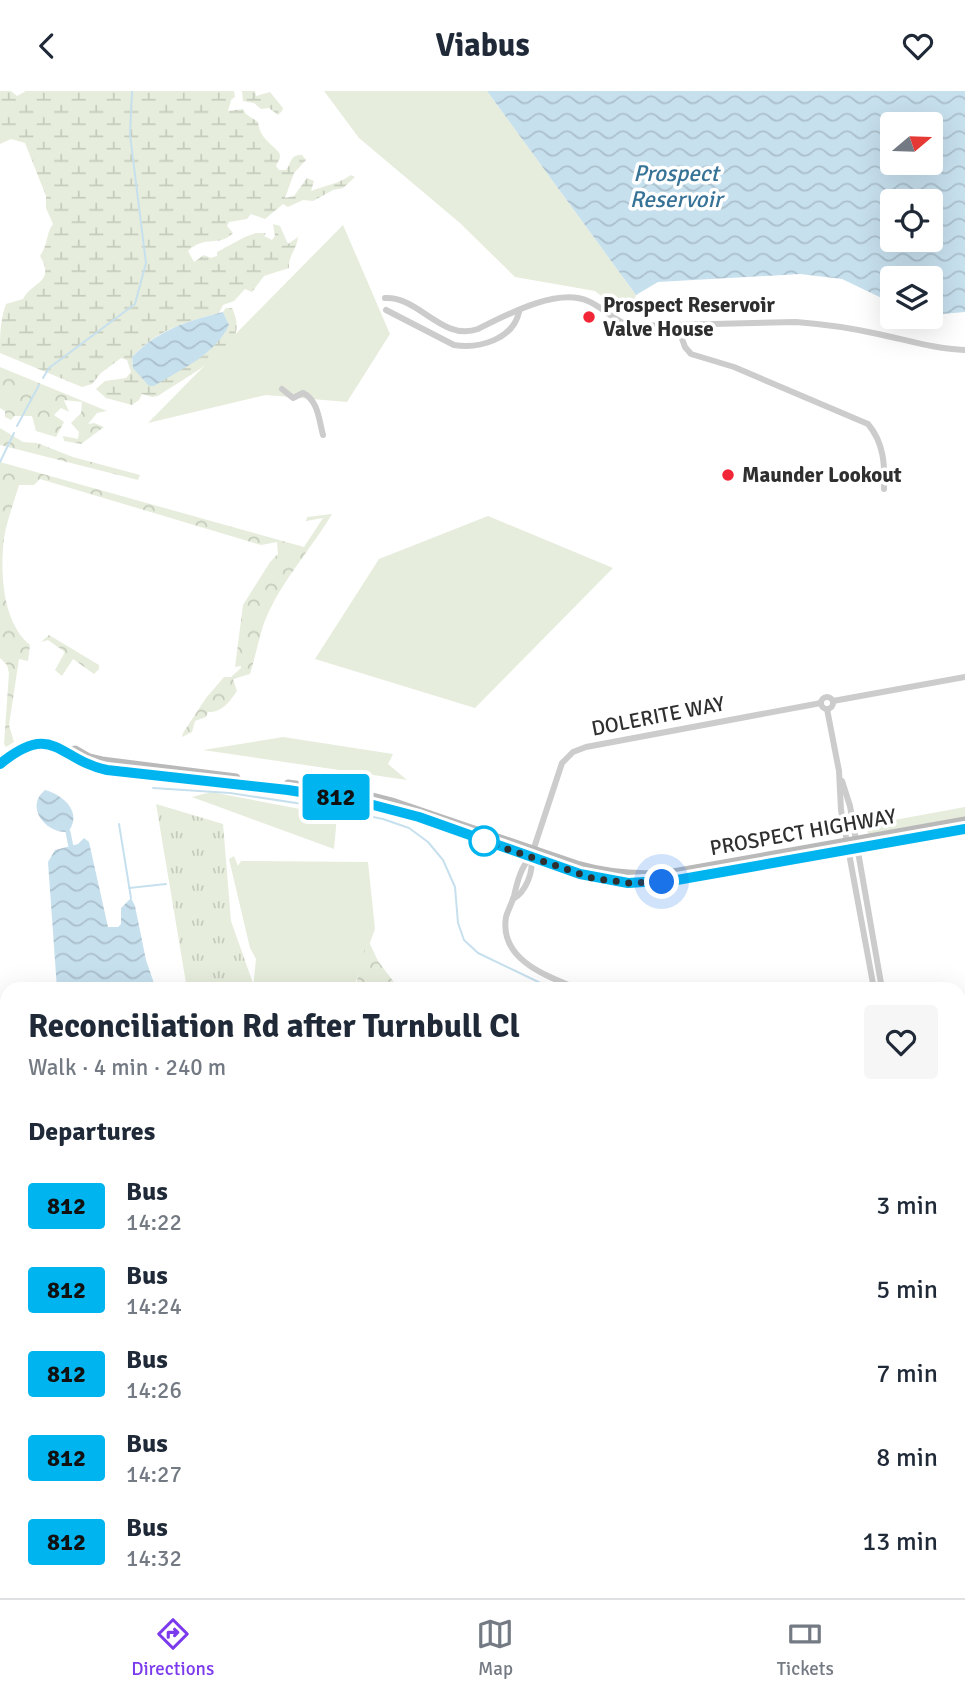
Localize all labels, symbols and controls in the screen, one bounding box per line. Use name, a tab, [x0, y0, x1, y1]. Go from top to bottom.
text: Viabus	[435, 26, 530, 65]
icon: back	[28, 27, 66, 65]
icon: heart	[899, 27, 937, 65]
north arrow	[880, 112, 943, 175]
map controls	[880, 112, 943, 329]
water label: Prospect Reservoir	[630, 159, 726, 214]
button: locate	[880, 189, 943, 252]
button: layers	[880, 266, 943, 329]
place label: Prospect Reservoir Valve House	[603, 292, 776, 342]
marker: Prospect Reservoir Valve House	[581, 309, 597, 325]
place label: Maunder Lookout	[742, 462, 902, 488]
marker: Maunder Lookout	[720, 467, 736, 483]
street label: DOLERITE WAY	[589, 690, 727, 742]
line badge: 812	[296, 774, 376, 820]
text: 812	[317, 782, 355, 812]
street label: PROSPECT HIGHWAY	[708, 803, 899, 861]
unlabelled marker	[469, 826, 499, 856]
your location	[644, 864, 679, 899]
button: heart	[864, 1005, 938, 1079]
text: Reconciliation Rd after Turnbull Cl	[28, 1006, 520, 1047]
text: Walk · 4 min · 240 m	[28, 1053, 226, 1082]
text: Departures	[28, 1116, 155, 1148]
text: Bus	[126, 1176, 168, 1208]
text: 3 min	[876, 1190, 938, 1222]
text: 812	[47, 1191, 86, 1221]
text: 14:22	[126, 1208, 182, 1237]
text: Bus	[126, 1260, 168, 1292]
text: 5 min	[876, 1274, 938, 1306]
text: 812	[47, 1275, 86, 1305]
text: 14:24	[126, 1292, 182, 1321]
text: Bus	[126, 1344, 168, 1376]
text: 7 min	[876, 1358, 938, 1390]
text: 812	[47, 1359, 86, 1389]
text: 14:26	[126, 1376, 182, 1405]
text: Bus	[126, 1428, 168, 1460]
text: 8 min	[876, 1442, 938, 1474]
text: 812	[47, 1443, 86, 1473]
text: 14:27	[126, 1460, 182, 1489]
text: Bus	[126, 1512, 168, 1544]
text: 13 min	[862, 1526, 938, 1558]
text: 812	[47, 1527, 86, 1557]
text: 14:32	[126, 1544, 182, 1573]
tab: Directions	[131, 1615, 214, 1681]
tab: Map	[476, 1615, 514, 1681]
tab: Tickets	[777, 1615, 834, 1681]

